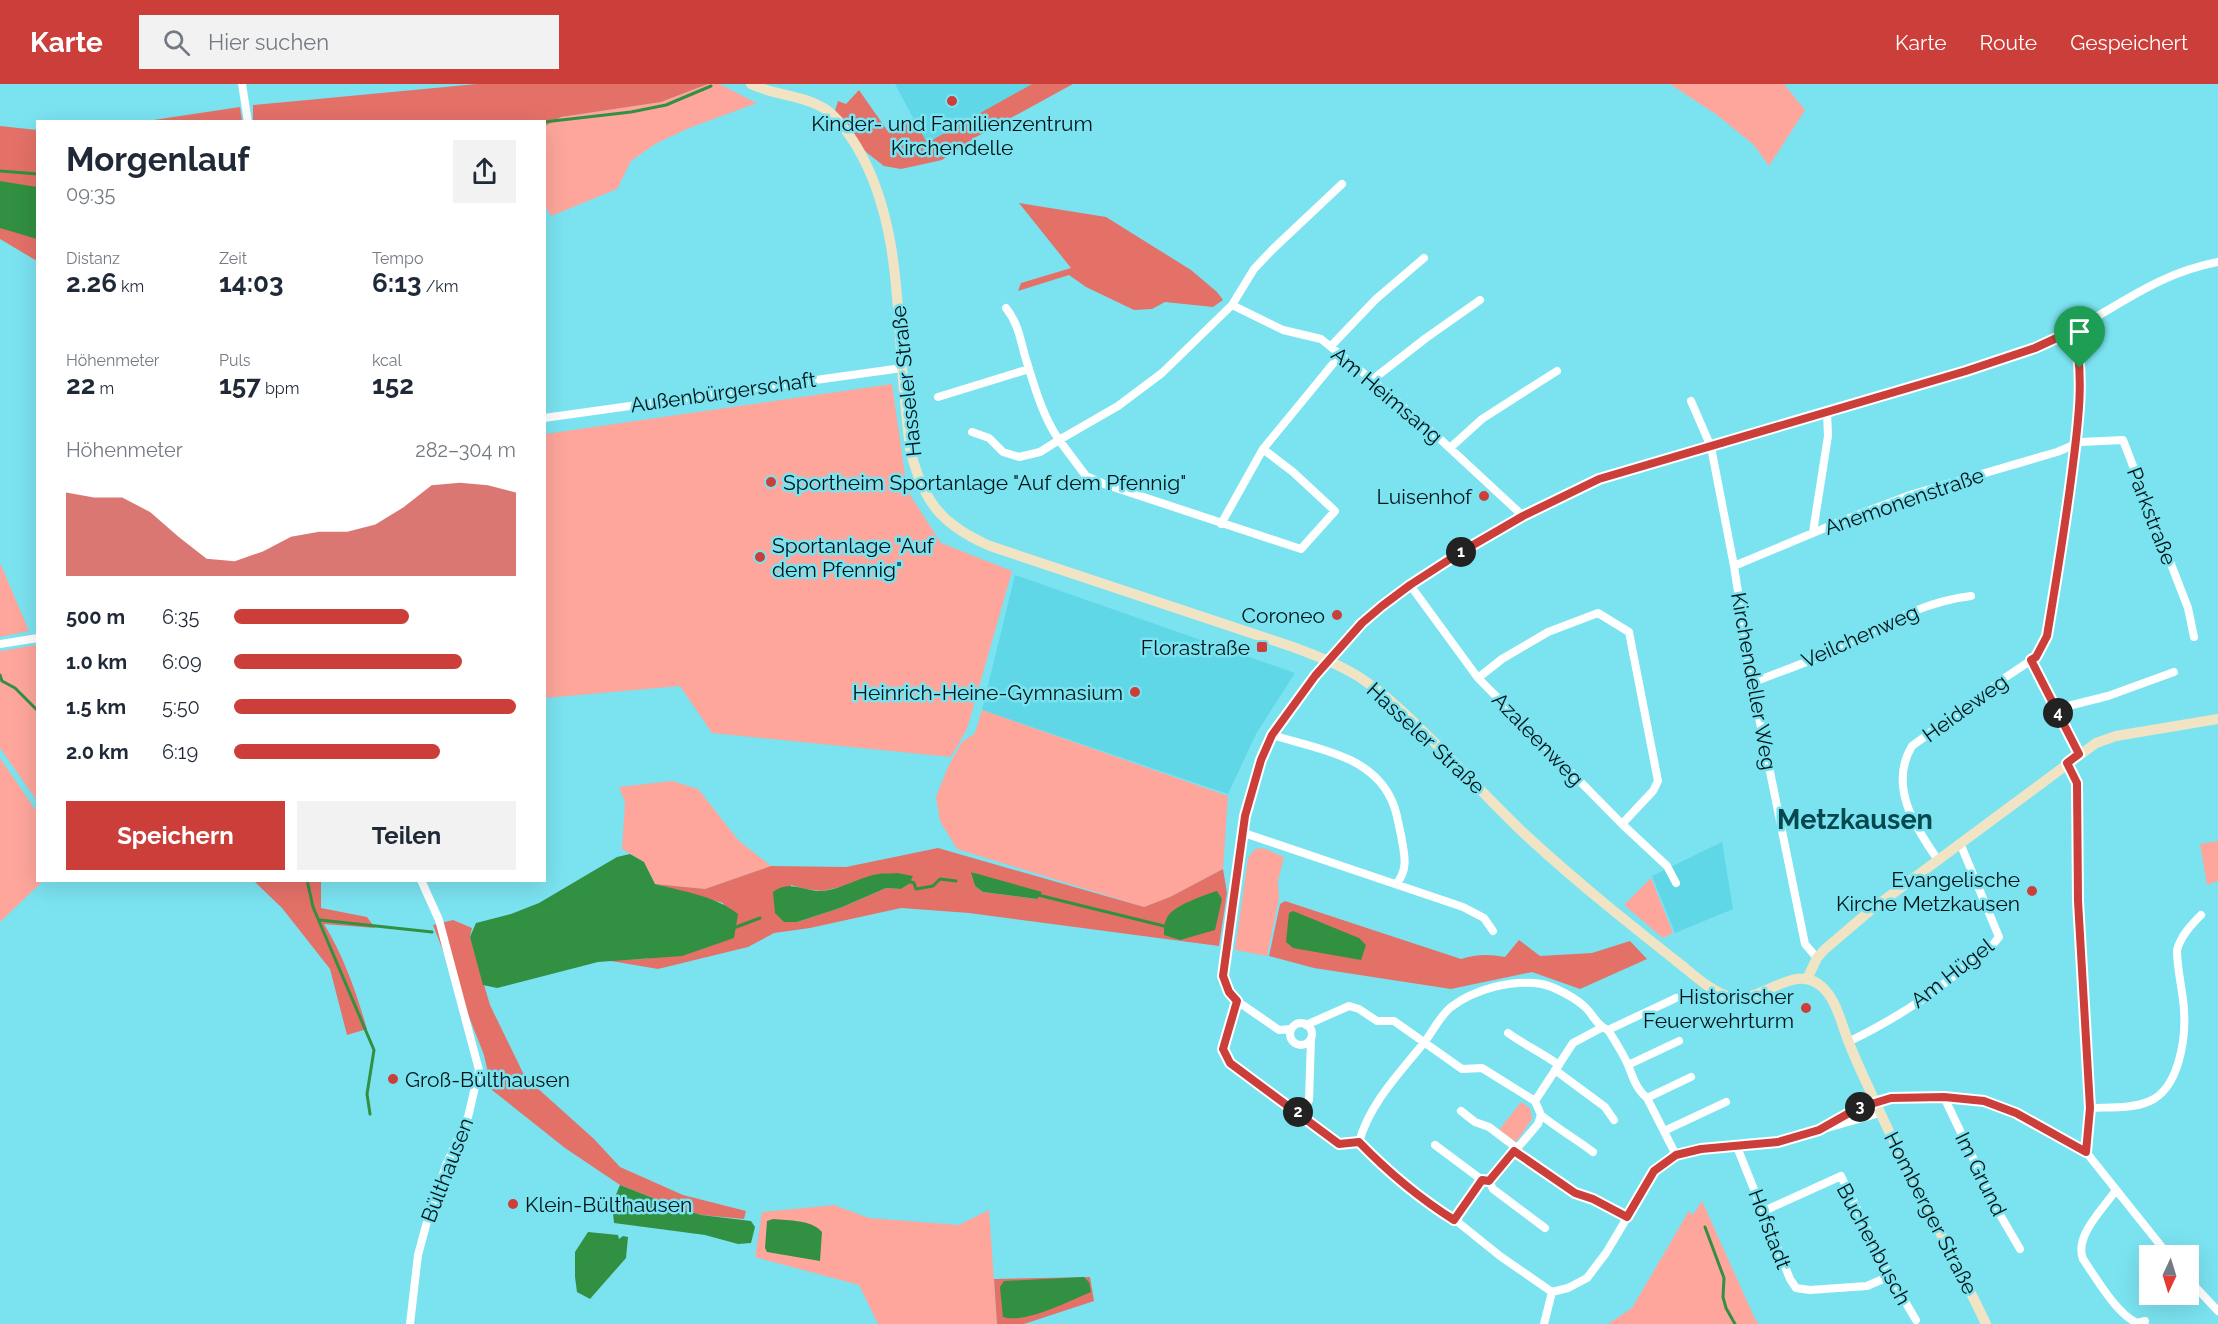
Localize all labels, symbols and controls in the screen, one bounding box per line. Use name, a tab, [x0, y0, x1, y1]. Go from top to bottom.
search box	[139, 15, 559, 69]
text: Karte	[30, 26, 103, 59]
icon: search	[160, 26, 193, 59]
text: Hier suchen	[208, 29, 329, 55]
text: Karte	[1895, 30, 1947, 55]
text: Route	[1980, 30, 2037, 55]
text: Gespeichert	[2070, 30, 2188, 55]
marker: Kinder- und Familienzentrum Kirchendelle	[945, 94, 959, 108]
place label: Kinder- und Familienzentrum Kirchendelle	[811, 111, 1093, 160]
text: Morgenlauf	[66, 140, 249, 179]
button: share	[453, 140, 516, 203]
text: 09:35	[66, 182, 115, 206]
text: Distanz	[66, 249, 120, 268]
text: Zeit	[219, 249, 247, 268]
text: Tempo	[372, 249, 423, 268]
text: 2.26	[66, 268, 117, 298]
text: 14:03	[219, 268, 284, 298]
text: 6:13	[372, 268, 422, 298]
text: km	[117, 277, 144, 296]
text: /km	[422, 277, 459, 296]
street label: Hasseler Straße	[886, 304, 926, 458]
pin	[2054, 306, 2105, 368]
icon: arrive	[2063, 315, 2096, 348]
street label: Am Heimsang	[1326, 341, 1448, 449]
text: Höhenmeter	[66, 351, 160, 370]
text: Puls	[219, 351, 251, 370]
text: kcal	[372, 351, 402, 370]
street label: Außenbürgerschaft	[629, 367, 817, 417]
text: 22	[66, 370, 95, 400]
text: 157	[219, 370, 261, 400]
text: 152	[372, 370, 414, 400]
text: m	[95, 379, 114, 398]
text: bpm	[261, 379, 299, 398]
text: Höhenmeter	[66, 438, 183, 462]
text: 282–304 m	[415, 438, 516, 462]
street label: Anemonenstraße	[1821, 462, 1987, 540]
street label: Parkstraße	[2122, 464, 2182, 568]
place label: Sportheim Sportanlage "Auf dem Pfennig"	[783, 470, 1186, 495]
marker: Sportheim Sportanlage "Auf dem Pfennig"	[764, 475, 778, 489]
place label: Luisenhof	[1377, 484, 1473, 509]
marker: Luisenhof	[1477, 489, 1491, 503]
place label: Sportanlage "Auf dem Pfennig"	[772, 533, 935, 582]
pin: 1	[1446, 537, 1476, 567]
text: 1	[1457, 542, 1465, 561]
marker: Sportanlage "Auf dem Pfennig"	[753, 550, 767, 564]
street label: Kirchendeller Weg	[1726, 590, 1782, 772]
street label: Veilchenweg	[1798, 599, 1922, 673]
place label: Coroneo	[1242, 603, 1325, 628]
text: 500 m	[66, 605, 125, 629]
text: 6:35	[162, 605, 199, 629]
marker: Coroneo	[1330, 608, 1344, 622]
place label: Florastraße	[1141, 635, 1250, 660]
marker: Florastraße	[1255, 640, 1269, 654]
text: 1.0 km	[66, 650, 127, 674]
text: 6:09	[162, 650, 202, 674]
street label: Heideweg	[1917, 669, 2013, 747]
street label: Hasseler Straße	[1362, 677, 1490, 799]
place label: Heinrich-Heine-Gymnasium	[853, 680, 1123, 705]
marker: Heinrich-Heine-Gymnasium	[1128, 685, 1142, 699]
street label: Azaleenweg	[1487, 687, 1589, 791]
text: 1.5 km	[66, 695, 126, 719]
text: 5:50	[162, 695, 200, 719]
pin: 4	[2043, 698, 2073, 728]
text: 4	[2053, 703, 2063, 722]
text: 2.0 km	[66, 740, 129, 764]
text: 6:19	[162, 740, 198, 764]
button: Speichern	[66, 801, 285, 870]
button: Teilen	[297, 801, 516, 870]
district label: Metzkausen	[1777, 804, 1933, 835]
place label: Evangelische Kirche Metzkausen	[1836, 867, 2020, 916]
marker: Evangelische Kirche Metzkausen	[2025, 884, 2039, 898]
street label: Am Hügel	[1906, 933, 1998, 1013]
place label: Historischer Feuerwehrturm	[1643, 984, 1795, 1033]
marker: Historischer Feuerwehrturm	[1799, 1001, 1813, 1015]
place label: Groß-Bülthausen	[405, 1067, 570, 1092]
marker: Groß-Bülthausen	[386, 1072, 400, 1086]
pin: 3	[1845, 1092, 1875, 1122]
pin: 2	[1283, 1097, 1313, 1127]
text: 3	[1856, 1097, 1864, 1116]
text: 2	[1293, 1102, 1303, 1121]
street label: Bülthausen	[416, 1114, 478, 1226]
street label: Homberger Straße	[1879, 1127, 1983, 1299]
street label: Im Grund	[1950, 1128, 2012, 1220]
street label: Buchenbusch	[1831, 1179, 1917, 1309]
street label: Hofstadt	[1743, 1186, 1797, 1272]
place label: Klein-Bülthausen	[525, 1192, 692, 1217]
marker: Klein-Bülthausen	[506, 1197, 520, 1211]
north arrow	[2139, 1245, 2199, 1305]
map controls	[2139, 1245, 2199, 1305]

